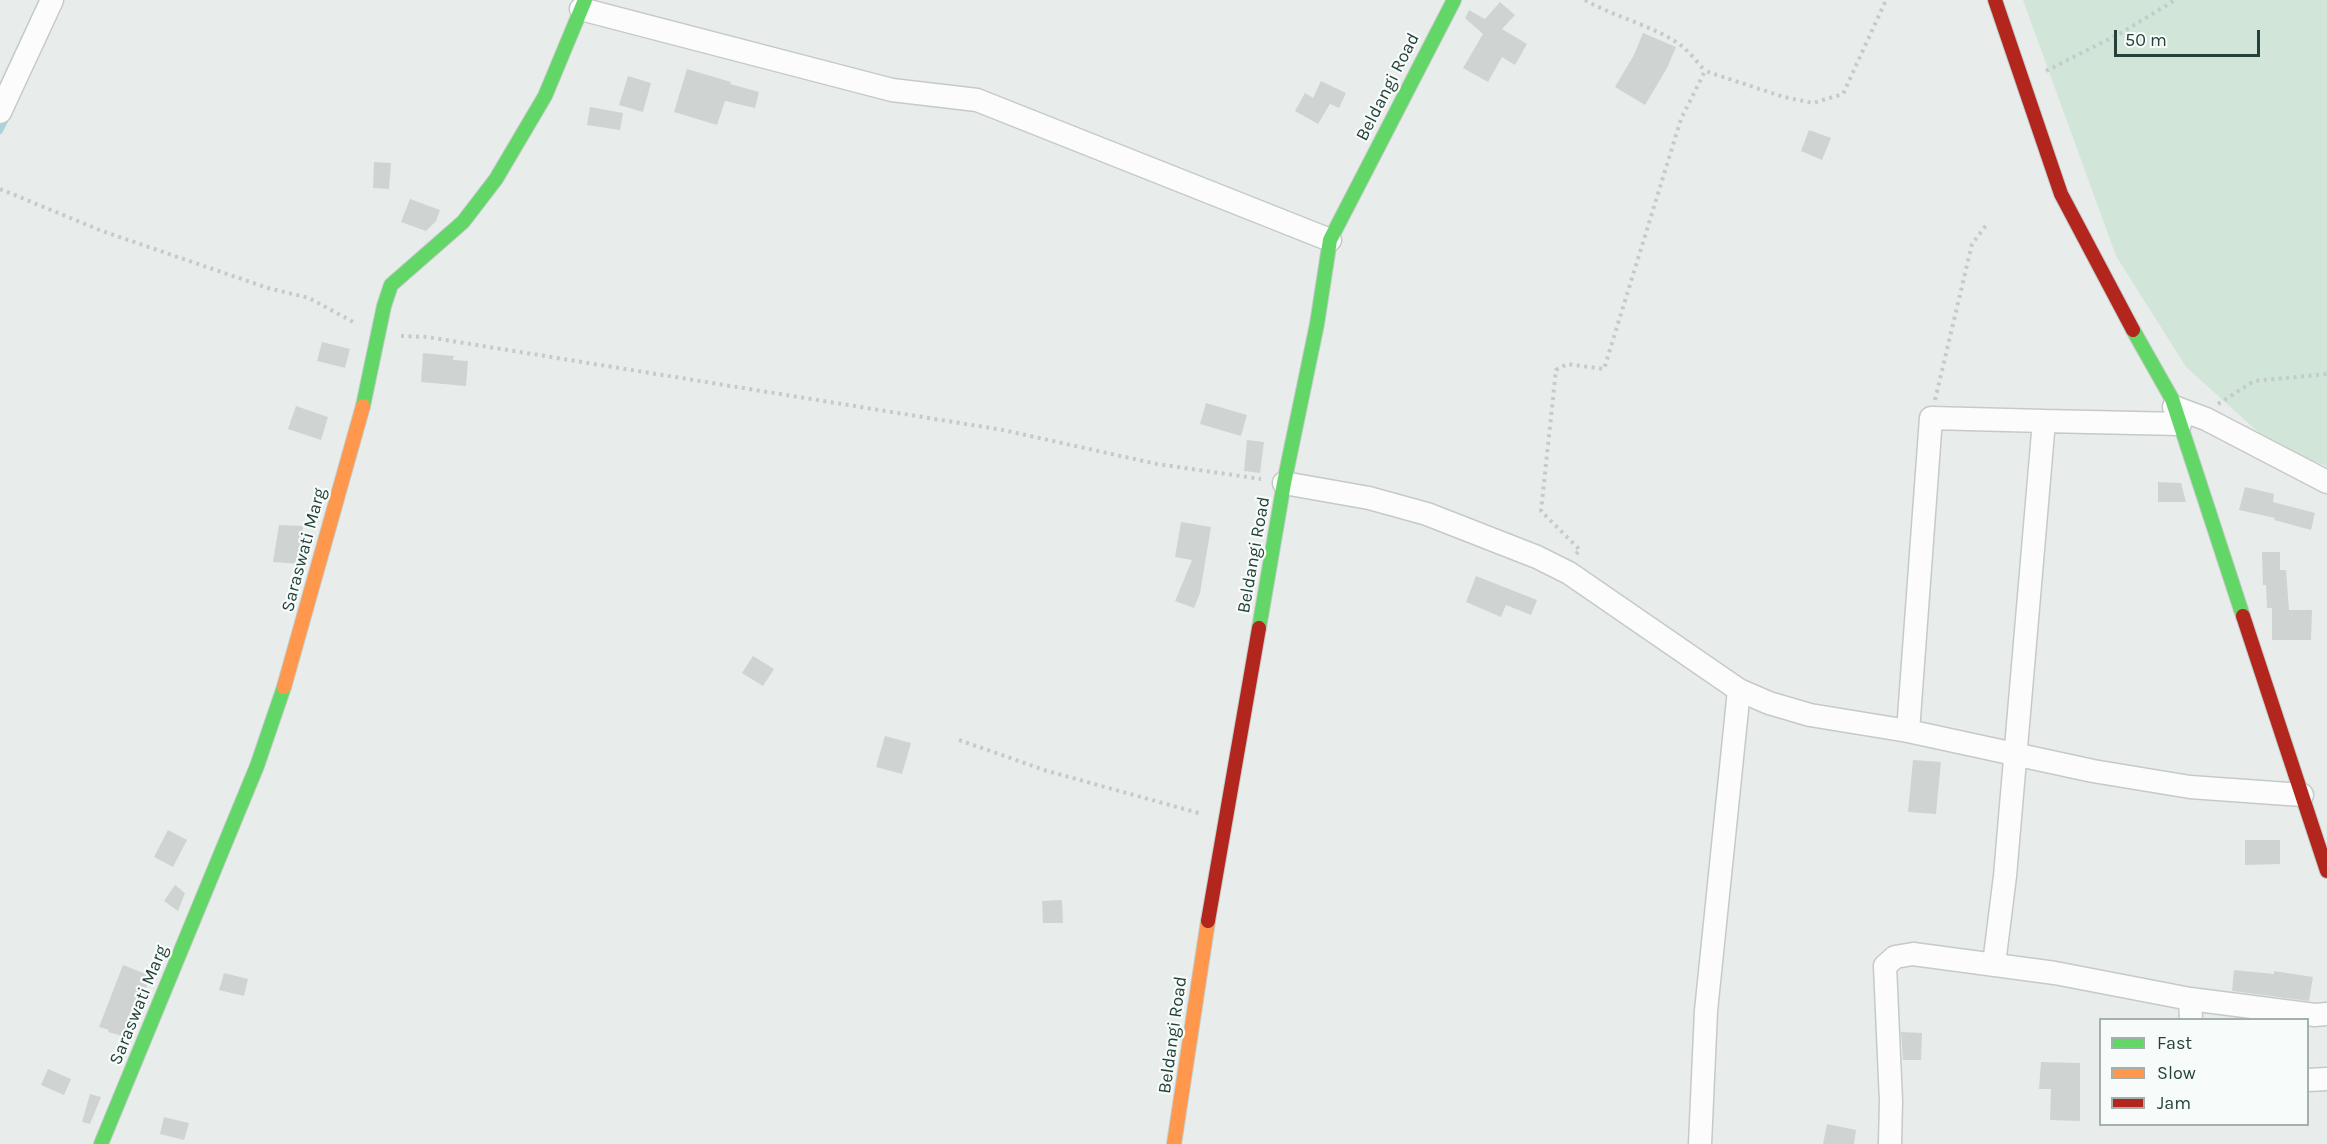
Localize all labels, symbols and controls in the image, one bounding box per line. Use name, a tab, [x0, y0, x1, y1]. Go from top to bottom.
scale bar	[2117, 18, 2262, 56]
street label: Beldangi Road	[1352, 29, 1424, 145]
text: 50 m	[2125, 29, 2167, 51]
street label: Saraswati Marg	[277, 486, 331, 614]
street label: Beldangi Road	[1233, 495, 1275, 615]
street label: Saraswati Marg	[105, 942, 173, 1068]
street label: Beldangi Road	[1154, 975, 1192, 1095]
legend	[2099, 1018, 2309, 1126]
text: Fast	[2157, 1032, 2192, 1054]
text: Slow	[2157, 1062, 2196, 1084]
text: Jam	[2157, 1092, 2191, 1114]

